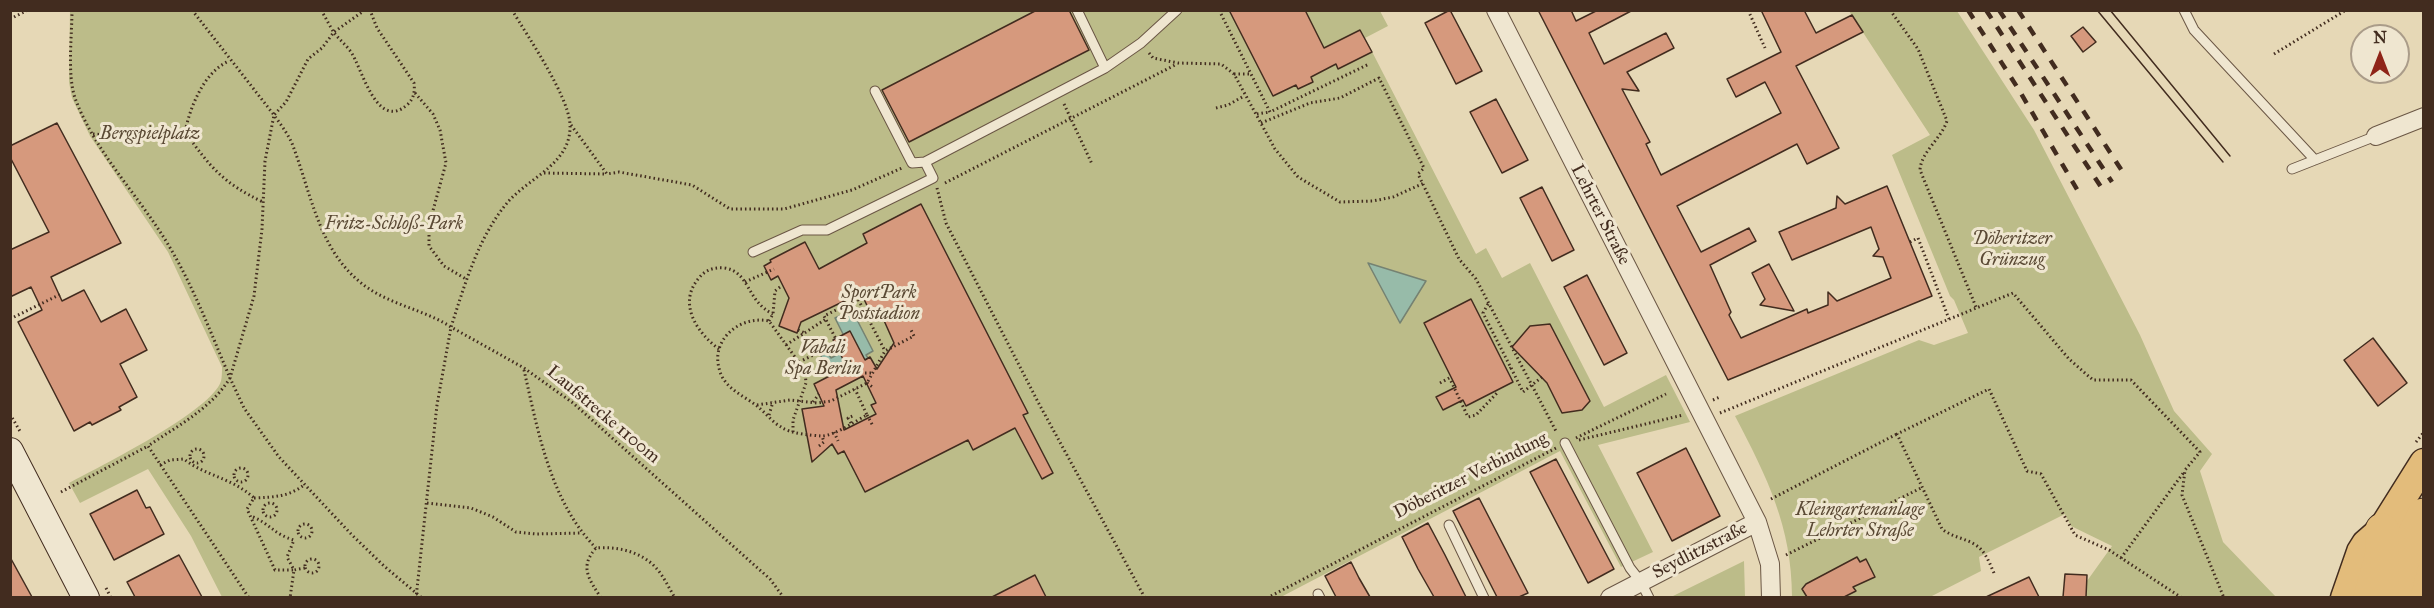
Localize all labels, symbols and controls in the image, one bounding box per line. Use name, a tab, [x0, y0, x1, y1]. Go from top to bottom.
north arrow	[2350, 24, 2410, 84]
text: N	[2373, 28, 2387, 47]
park label: Bergspielplatz	[100, 124, 200, 146]
street label: Lehrter Straße	[1565, 161, 1635, 269]
park label: Fritz-Schloß-Park	[325, 214, 463, 236]
park label: Döberitzer Grünzug	[1972, 229, 2052, 272]
park label: SportPark Poststadion	[838, 283, 920, 326]
park label: Vabali Spa Berlin	[785, 338, 861, 380]
street label: Laufstrecke 1100m	[542, 361, 664, 469]
street label: Döberitzer Verbindung	[1390, 428, 1552, 524]
park label: Kleingartenanlage Lehrter Straße	[1796, 500, 1924, 542]
street label: Seydlitzstraße	[1649, 518, 1751, 584]

